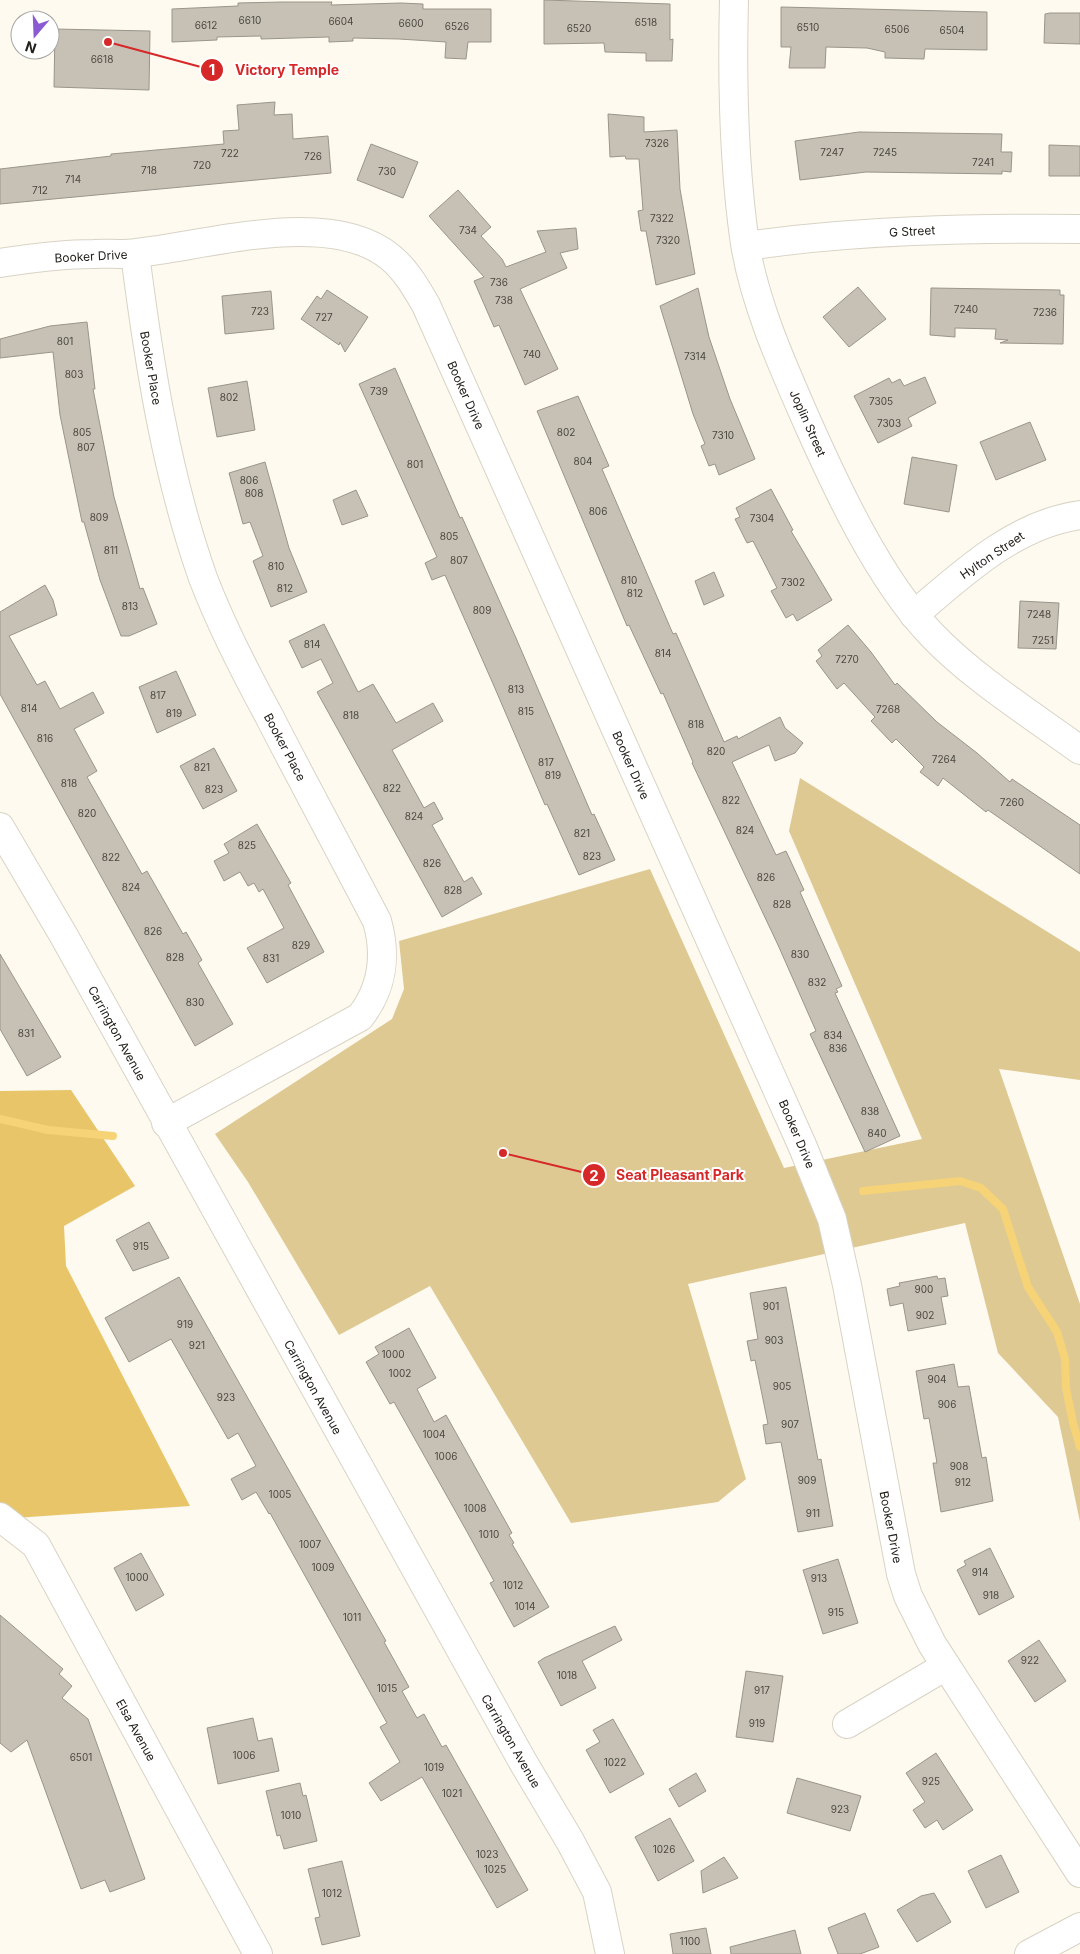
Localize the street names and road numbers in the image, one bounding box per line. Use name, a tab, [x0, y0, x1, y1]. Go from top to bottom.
street label: G Street	[889, 222, 936, 240]
street label: Booker Drive	[54, 247, 128, 265]
street label: Booker Place	[137, 330, 165, 406]
street label: Booker Drive	[444, 358, 488, 432]
street label: Joplin Street	[787, 387, 829, 459]
street label: Hylton Street	[957, 528, 1027, 582]
street label: Booker Place	[261, 711, 309, 783]
street label: Booker Drive	[609, 728, 653, 802]
street label: Carrington Avenue	[85, 983, 149, 1083]
street label: Booker Drive	[776, 1097, 818, 1171]
street label: Carrington Avenue	[281, 1337, 345, 1437]
street label: Booker Drive	[877, 1490, 905, 1564]
street label: Carrington Avenue	[478, 1691, 544, 1791]
street label: Elsa Avenue	[113, 1696, 159, 1764]

